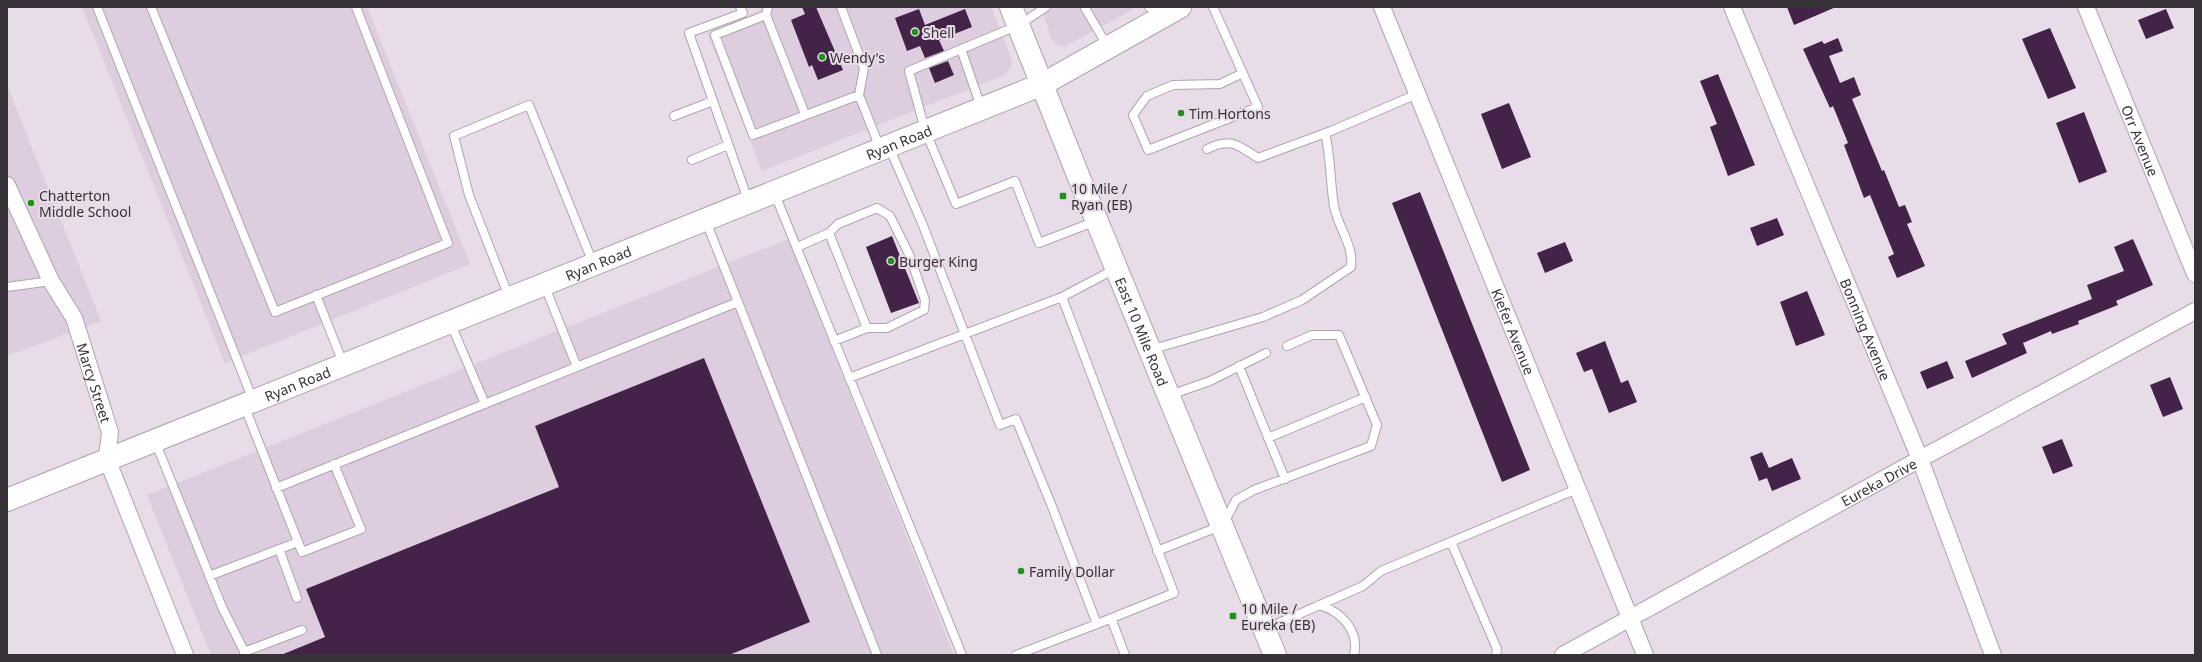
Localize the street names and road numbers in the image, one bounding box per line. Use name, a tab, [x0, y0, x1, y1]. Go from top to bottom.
street label: Orr Avenue	[2117, 102, 2164, 179]
street label: Ryan Road	[863, 120, 935, 164]
street label: Ryan Road	[562, 241, 634, 284]
street label: East 10 Mile Road	[1111, 274, 1173, 389]
street label: Bonning Avenue	[1836, 275, 1896, 383]
street label: Kiefer Avenue	[1488, 285, 1540, 377]
street label: Marcy Street	[73, 340, 116, 425]
street label: Ryan Road	[262, 362, 333, 405]
street label: Eureka Drive	[1837, 453, 1920, 510]

